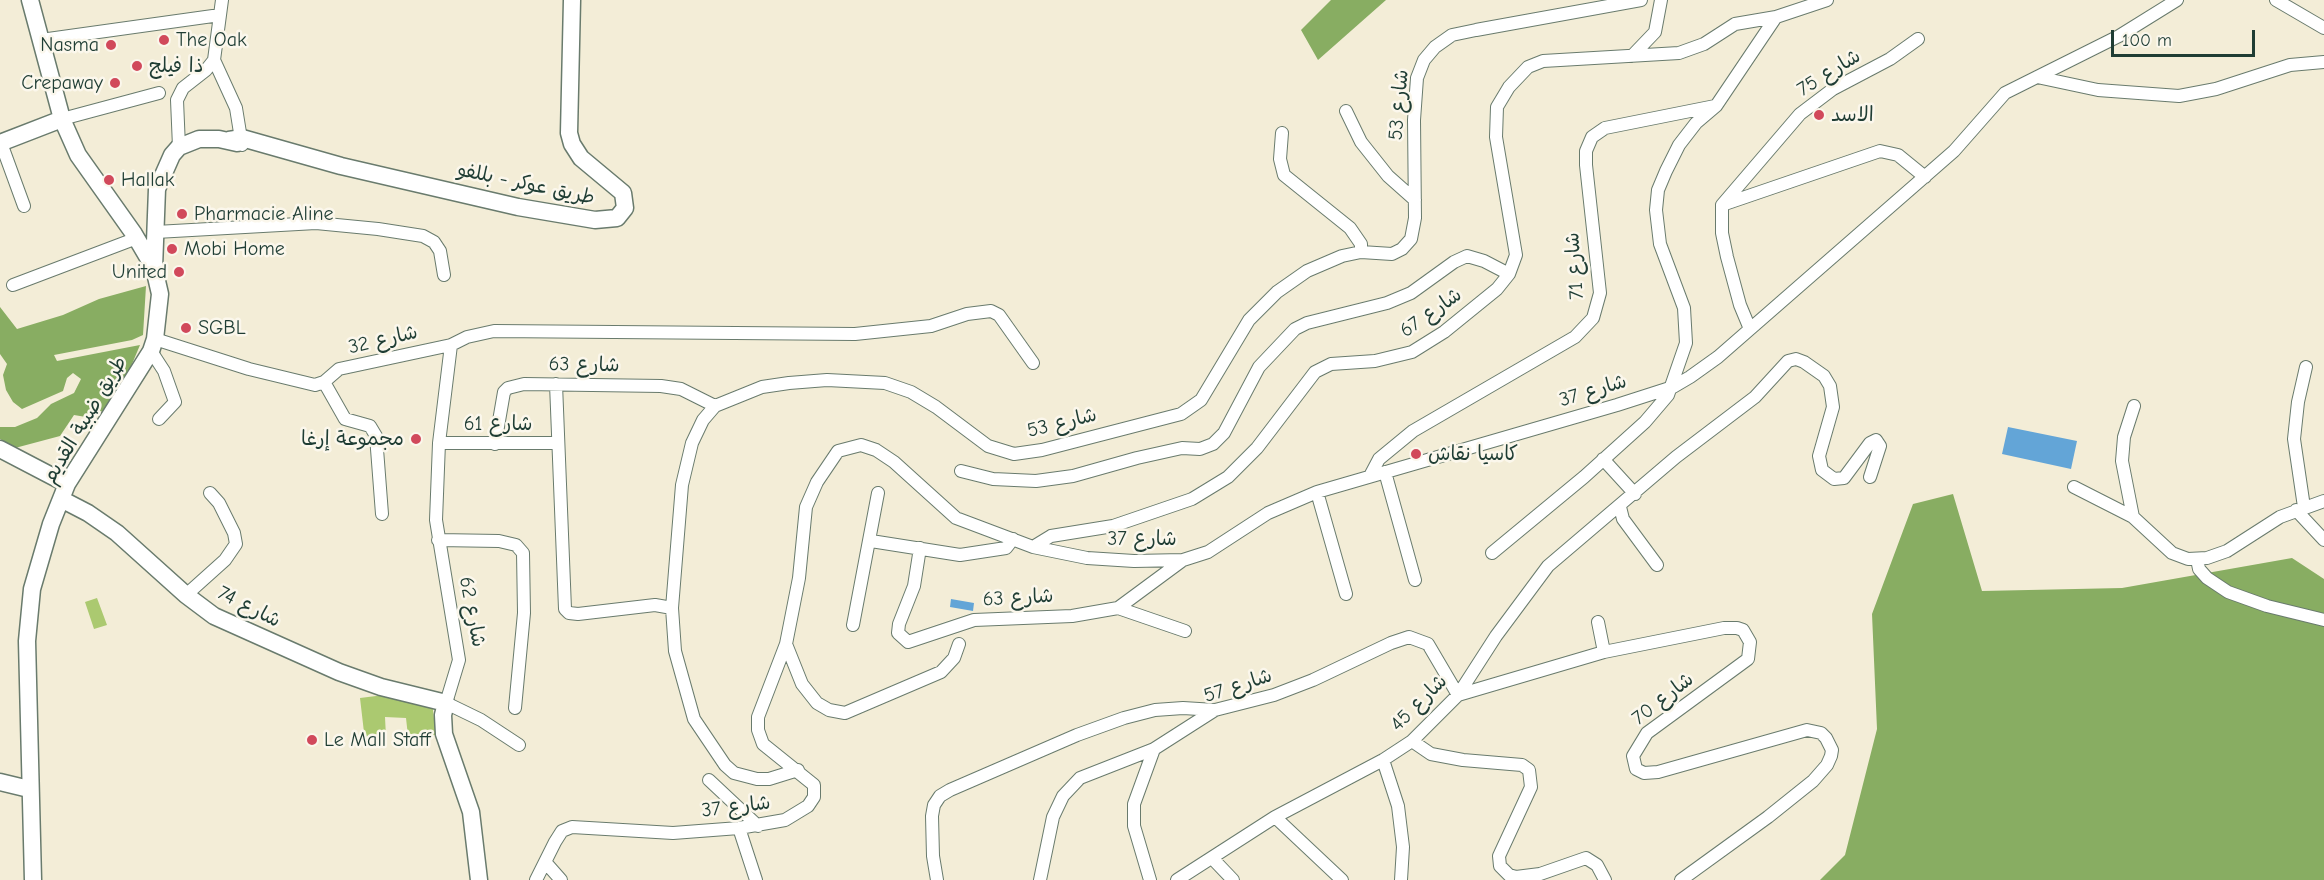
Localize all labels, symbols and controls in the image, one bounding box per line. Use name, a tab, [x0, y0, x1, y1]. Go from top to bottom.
scale bar	[2114, 18, 2258, 56]
place label: The Oak	[176, 28, 247, 52]
text: 100 m	[2122, 30, 2172, 51]
place label: Nasma	[40, 33, 99, 57]
marker: The Oak	[157, 33, 171, 47]
marker: Nasma	[104, 38, 118, 52]
street label: شارع 75	[1793, 44, 1865, 102]
place label: ذا فيلج	[149, 54, 203, 78]
marker: ذا فيلج	[130, 59, 144, 73]
street label: شارع 53	[1384, 69, 1414, 141]
place label: Crepaway	[21, 71, 103, 95]
marker: Crepaway	[108, 76, 122, 90]
place label: الاسد	[1831, 103, 1874, 127]
marker: الاسد	[1812, 108, 1826, 122]
street label: طريق عوكر - بللفو	[455, 158, 597, 210]
place label: Hallak	[121, 168, 175, 192]
marker: Hallak	[102, 173, 116, 187]
place label: Pharmacie Aline	[194, 202, 334, 226]
marker: Pharmacie Aline	[175, 207, 189, 221]
street label: شارع 71	[1561, 232, 1589, 300]
place label: Mobi Home	[184, 237, 285, 261]
marker: Mobi Home	[165, 242, 179, 256]
place label: United	[112, 260, 167, 284]
marker: United	[172, 265, 186, 279]
street label: شارع 67	[1395, 283, 1467, 343]
place label: SGBL	[198, 316, 246, 340]
street label: شارع 32	[346, 320, 420, 360]
marker: SGBL	[179, 321, 193, 335]
street label: طريق ضبية القديم	[38, 352, 132, 488]
street label: شارع 63	[548, 352, 620, 378]
street label: شارع 37	[1556, 369, 1630, 413]
street label: شارع 53	[1025, 403, 1099, 443]
street label: شارع 61	[464, 412, 532, 436]
place label: مجموعة إرغا	[301, 427, 404, 451]
marker: مجموعة إرغا	[409, 432, 423, 446]
place label: كاسيا نقاش	[1428, 442, 1518, 466]
marker: كاسيا نقاش	[1409, 447, 1423, 461]
street label: شارع 37	[1107, 527, 1177, 551]
street label: شارع 62	[453, 575, 491, 649]
street label: شارع 74	[213, 581, 285, 633]
street label: شارع 63	[982, 584, 1054, 612]
street label: شارع 57	[1201, 664, 1275, 708]
street label: شارع 70	[1627, 668, 1699, 730]
street label: شارع 45	[1386, 670, 1452, 736]
place label: Le Mall Staff	[324, 728, 431, 752]
marker: Le Mall Staff	[305, 733, 319, 747]
street label: شارع 37	[700, 791, 772, 823]

